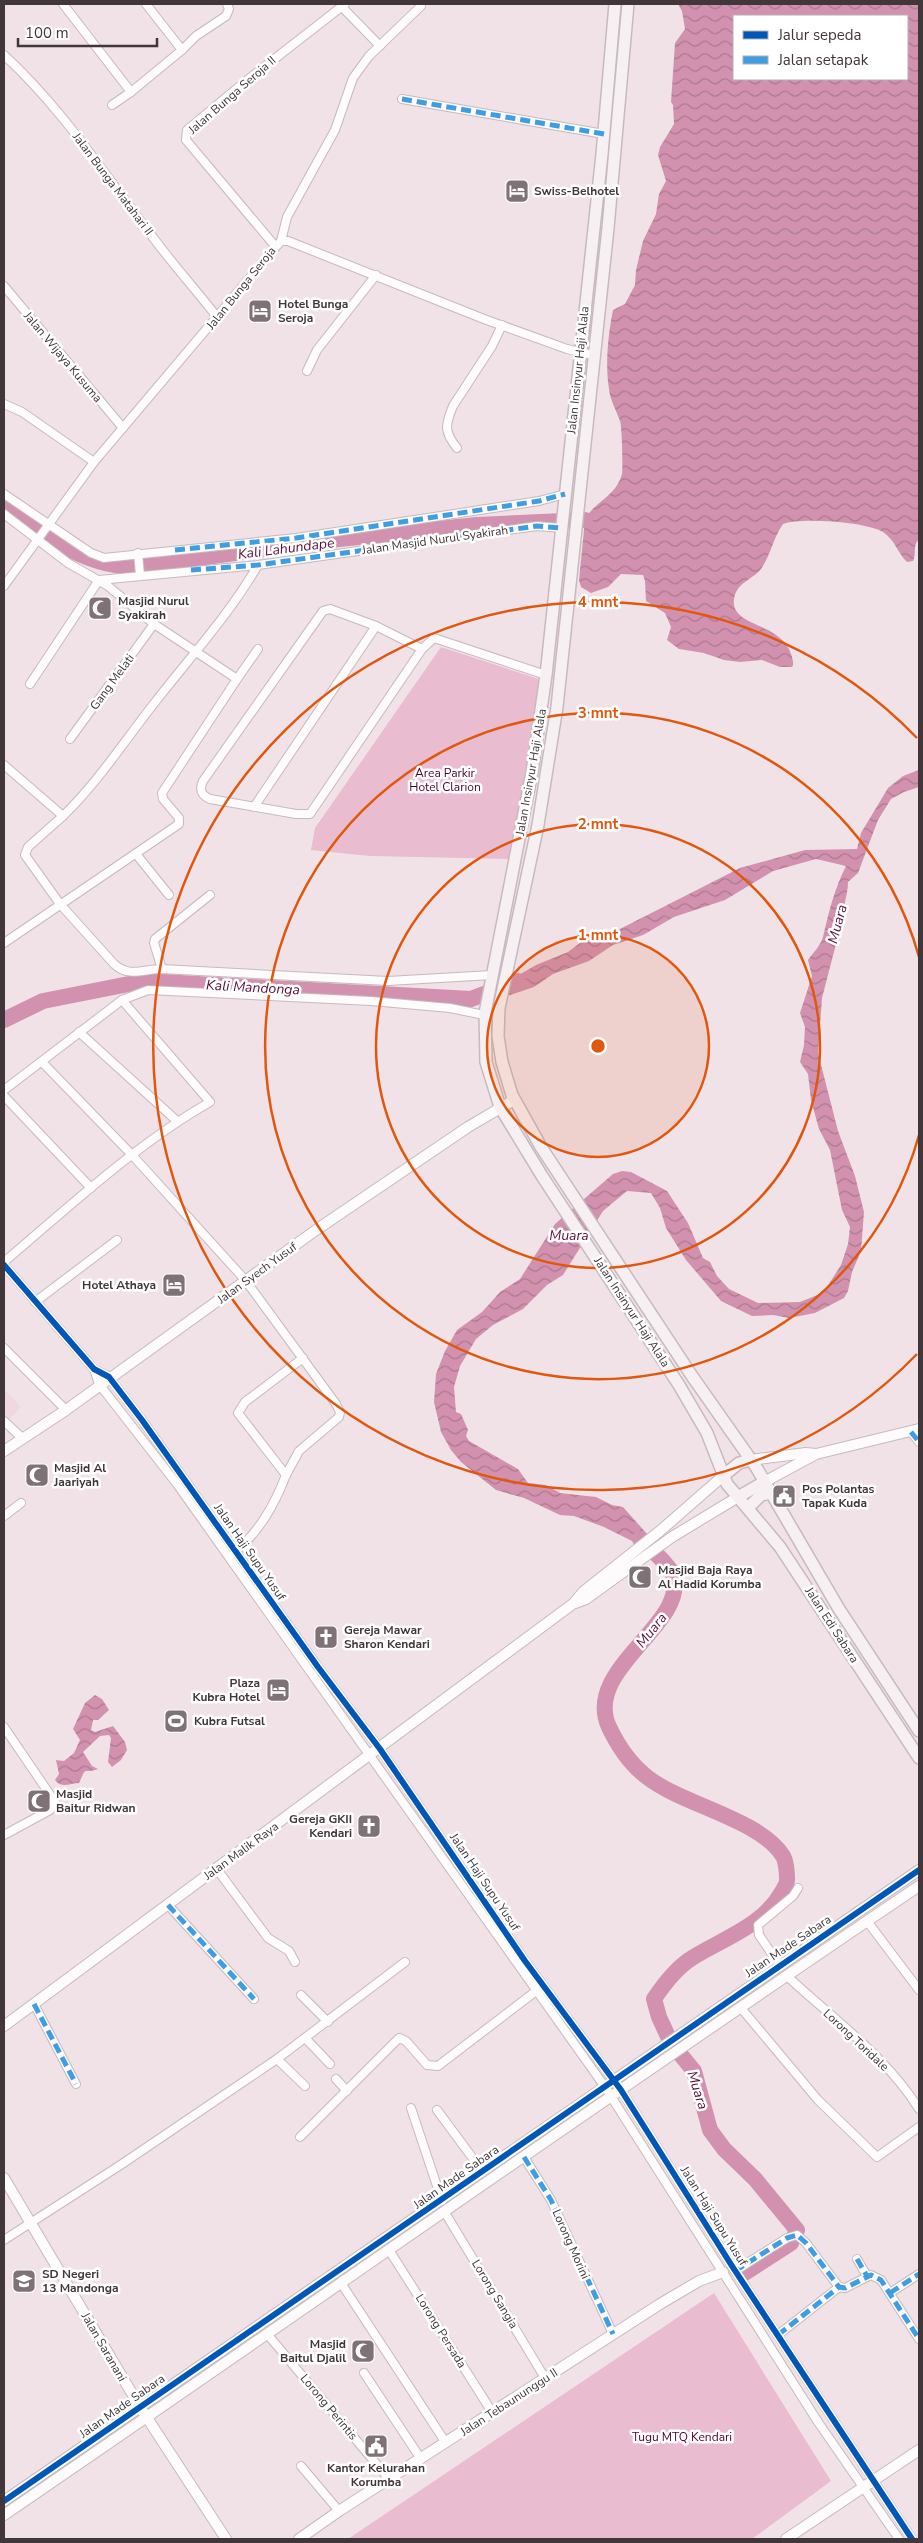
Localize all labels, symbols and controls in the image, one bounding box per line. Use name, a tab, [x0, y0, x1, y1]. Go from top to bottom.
scale bar	[18, 15, 156, 47]
legend	[733, 15, 908, 80]
text: 100 m	[25, 23, 69, 43]
text: Jalur sepeda	[777, 25, 862, 45]
text: Jalan setapak	[777, 50, 869, 70]
street label: Jalan Bunga Seroja II	[184, 52, 279, 138]
street label: Jalan Bunga Matahari II	[68, 129, 157, 239]
hotel icon: Swiss-Belhotel	[504, 178, 530, 204]
place label: Swiss-Belhotel	[534, 183, 619, 199]
street label: Jalan Bunga Seroja	[202, 243, 279, 333]
place label: Hotel Bunga Seroja	[278, 296, 348, 326]
hotel icon: Hotel Bunga Seroja	[247, 298, 273, 324]
street label: Jalan Insinyur Haji Alala	[563, 305, 593, 436]
street label: Jalan Wijaya Kusuma	[20, 307, 106, 406]
street label: Jalan Masjid Nurul Syakirah	[360, 522, 509, 558]
water label: Kali Lahundape	[237, 533, 336, 564]
text: 4 mnt	[578, 592, 619, 612]
place label: Masjid Nurul Syakirah	[118, 593, 189, 623]
mosque icon: Masjid Nurul Syakirah	[87, 595, 113, 621]
street label: Gang Melati	[86, 651, 138, 713]
text: 3 mnt	[578, 703, 619, 723]
street label: Jalan Insinyur Haji Alala	[512, 707, 550, 838]
park label: Area Parkir Hotel Clarion	[409, 765, 481, 795]
text: 2 mnt	[578, 814, 619, 834]
water label: Muara	[823, 903, 852, 946]
text: 1 mnt	[578, 925, 619, 945]
water label: Kali Mandonga	[206, 976, 300, 999]
centre of rings	[589, 1037, 607, 1055]
water label: Muara	[549, 1226, 589, 1245]
street label: Jalan Syech Yusuf	[213, 1238, 301, 1308]
street label: Jalan Insinyur Haji Alala	[590, 1253, 674, 1370]
hotel icon: Hotel Athaya	[161, 1272, 187, 1298]
place label: Hotel Athaya	[82, 1277, 156, 1293]
place label: Masjid Al Jaariyah	[53, 1460, 106, 1490]
mosque icon: Masjid Al Jaariyah	[24, 1462, 50, 1488]
place label: Pos Polantas Tapak Kuda	[802, 1481, 875, 1511]
public building icon: Pos Polantas Tapak Kuda	[771, 1483, 797, 1509]
street label: Jalan Haji Supu Yusuf	[210, 1500, 290, 1604]
place label: Masjid Baja Raya Al Hadid Korumba	[658, 1562, 761, 1592]
mosque icon: Masjid Baja Raya Al Hadid Korumba	[627, 1564, 653, 1590]
street label: Jalan Edi Sabara	[801, 1583, 863, 1666]
water label: Muara	[632, 1609, 671, 1652]
place label: Gereja Mawar Sharon Kendari	[344, 1622, 430, 1652]
church icon: Gereja Mawar Sharon Kendari	[313, 1624, 339, 1650]
place label: Plaza Kubra Hotel	[193, 1675, 260, 1705]
hotel icon: Plaza Kubra Hotel	[265, 1677, 291, 1703]
sports icon: Kubra Futsal	[163, 1708, 189, 1734]
place label: Kubra Futsal	[194, 1713, 265, 1729]
place label: Masjid Baitur Ridwan	[56, 1786, 136, 1816]
mosque icon: Masjid Baitur Ridwan	[26, 1788, 52, 1814]
place label: Gereja GKII Kendari	[289, 1811, 352, 1841]
church icon: Gereja GKII Kendari	[356, 1813, 382, 1839]
street label: Jalan Malik Raya	[200, 1818, 282, 1884]
street label: Jalan Haji Supu Yusuf	[446, 1829, 524, 1935]
street label: Jalan Made Sabara	[741, 1911, 834, 1981]
street label: Lorong Toridale	[820, 2005, 892, 2075]
water label: Muara	[682, 2068, 713, 2112]
street label: Jalan Made Sabara	[409, 2142, 502, 2213]
street label: Jalan Haji Supu Yusuf	[676, 2162, 752, 2270]
street label: Lorong Morini	[549, 2207, 593, 2281]
street label: Lorong Sangia	[468, 2257, 522, 2331]
place label: SD Negeri 13 Mandonga	[42, 2266, 119, 2296]
school or university icon: SD Negeri 13 Mandonga	[11, 2268, 37, 2294]
street label: Lorong Persada	[412, 2291, 470, 2371]
street label: Jalan Saranani	[77, 2309, 130, 2384]
place label: Masjid Baitul Djalil	[280, 2336, 346, 2366]
mosque icon: Masjid Baitul Djalil	[350, 2338, 376, 2364]
street label: Jalan Tebaununggu II	[456, 2364, 561, 2440]
street label: Jalan Made Sabara	[75, 2371, 168, 2442]
street label: Lorong Perintis	[297, 2371, 361, 2443]
park label: Tugu MTQ Kendari	[632, 2429, 732, 2445]
public building icon: Kantor Kelurahan Korumba	[363, 2433, 389, 2459]
place label: Kantor Kelurahan Korumba	[327, 2460, 425, 2490]

